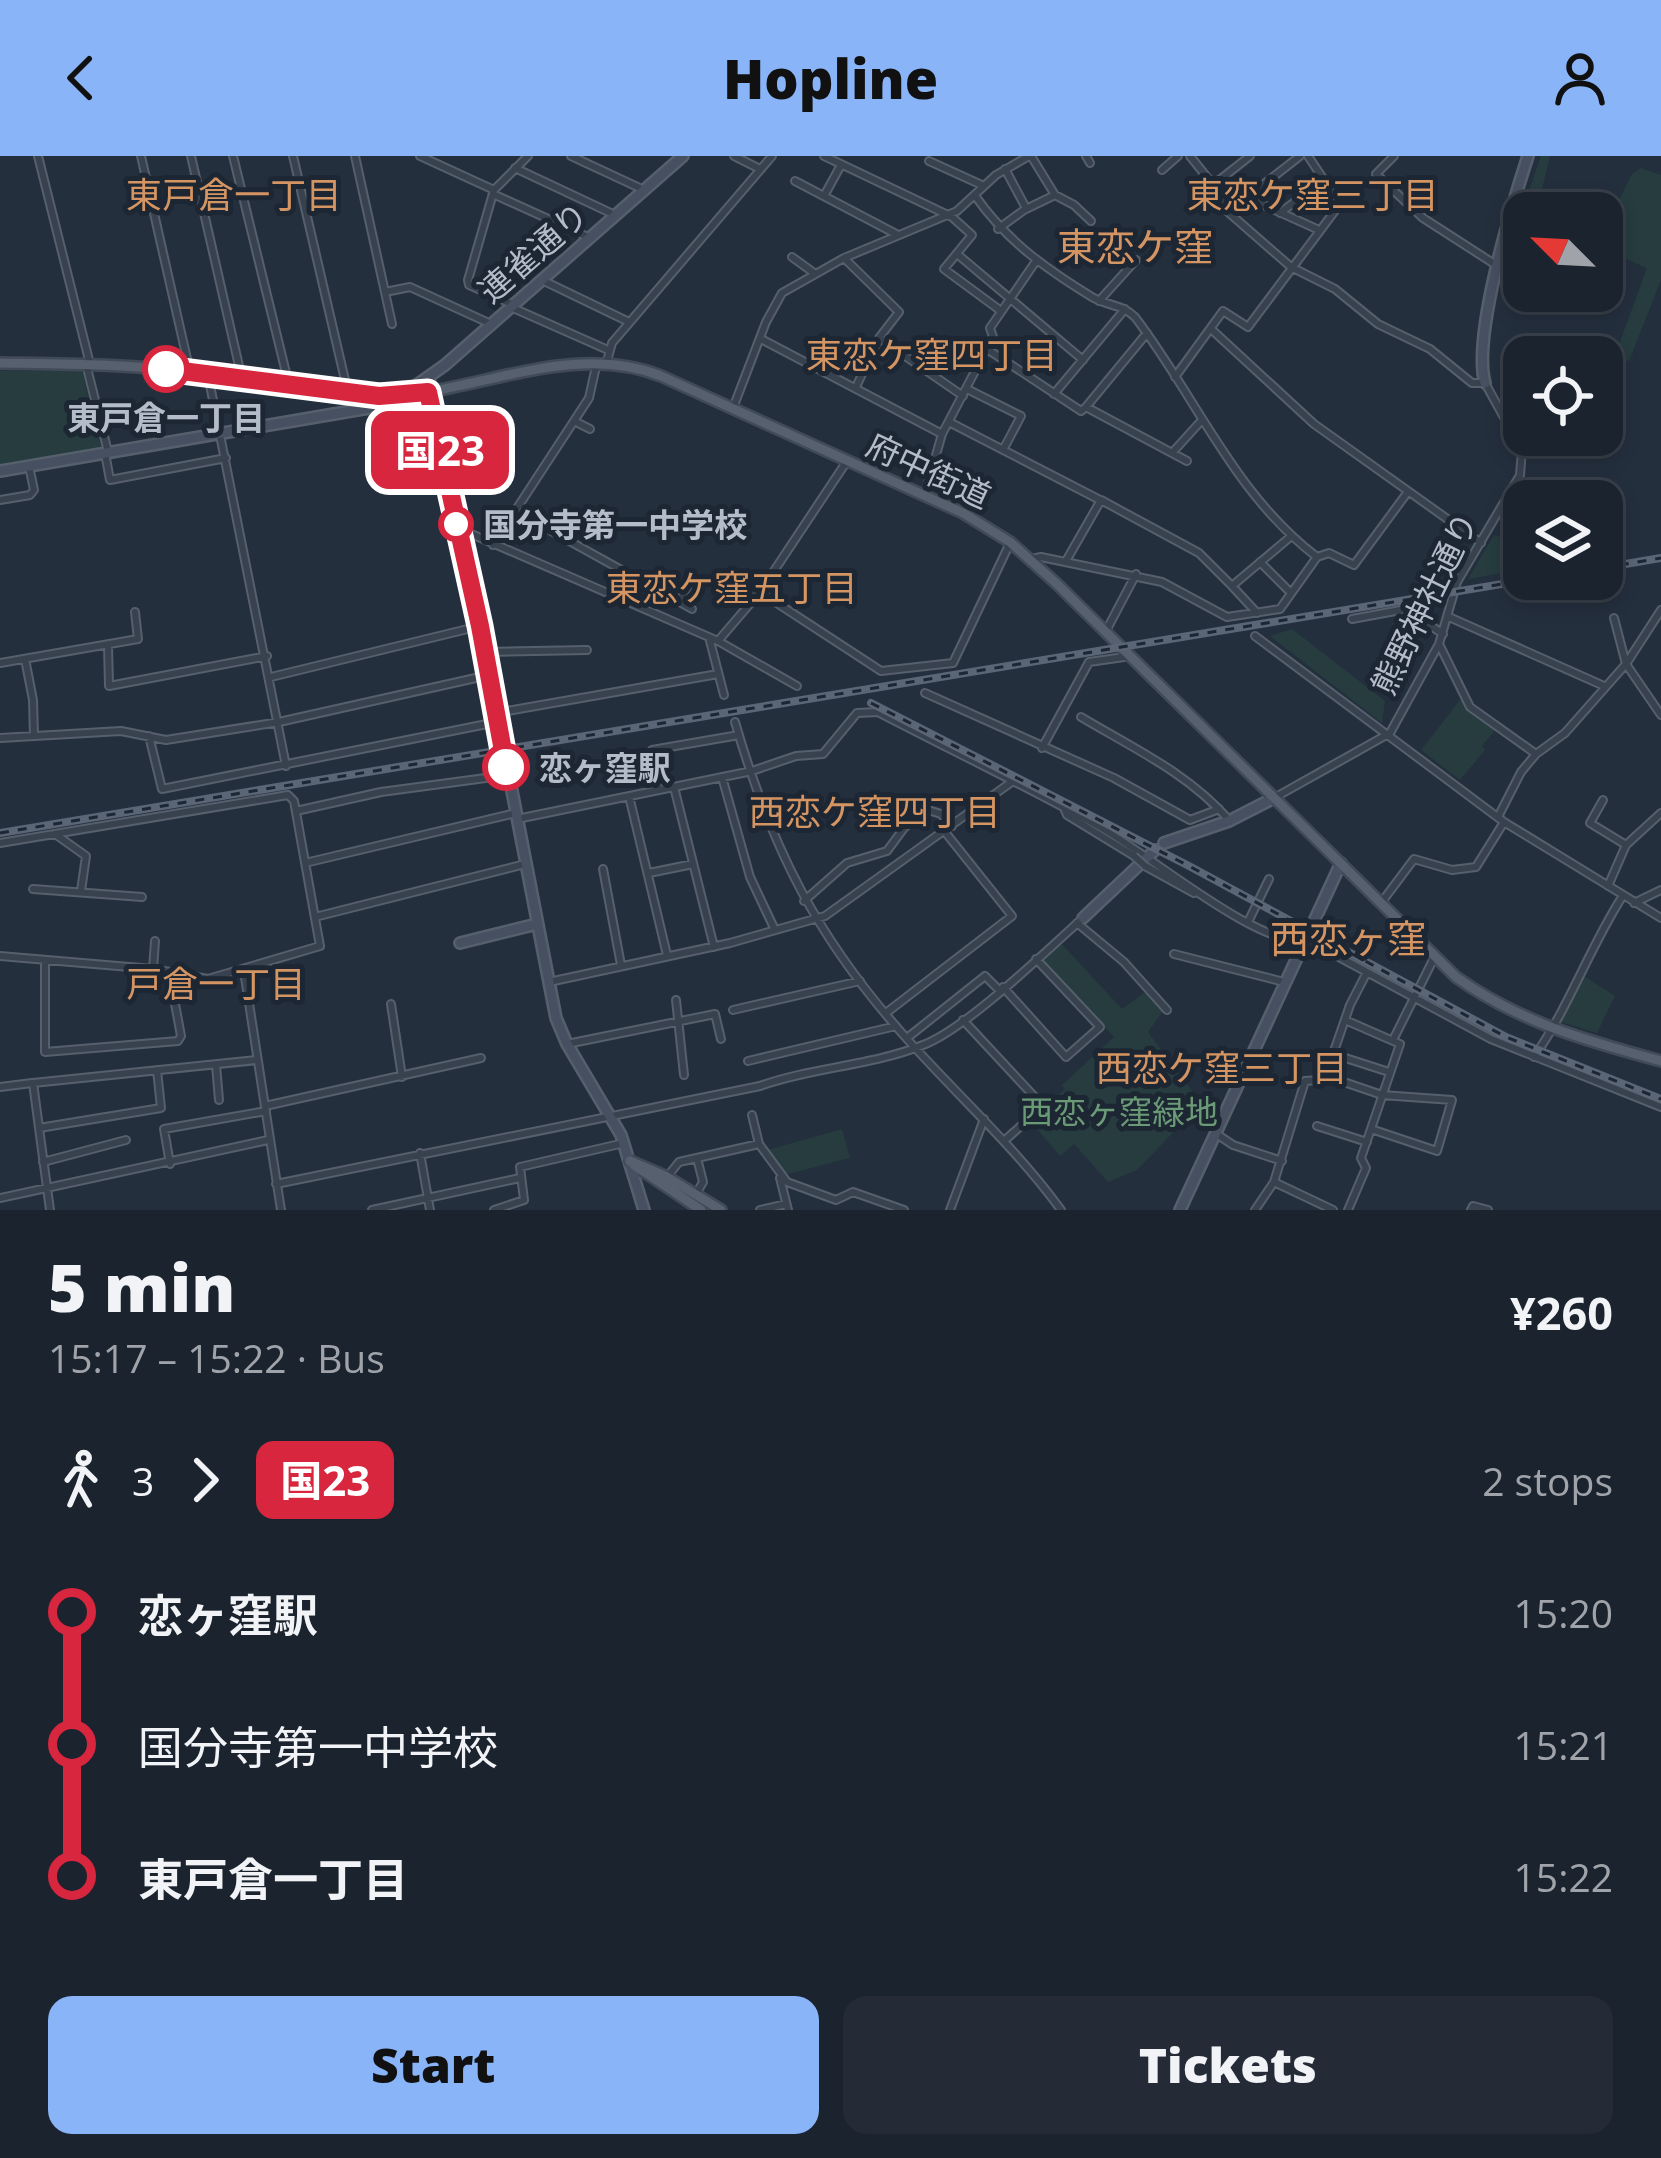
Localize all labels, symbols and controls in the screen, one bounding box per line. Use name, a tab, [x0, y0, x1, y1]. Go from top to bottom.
text: Hopline	[723, 41, 938, 115]
icon: back	[48, 45, 114, 111]
icon: person	[1547, 45, 1613, 111]
district label: 東戸倉一丁目	[126, 170, 342, 219]
district label: 東恋ケ窪三丁目	[1187, 170, 1439, 219]
street label: 連雀通り	[468, 192, 598, 312]
north arrow	[1503, 192, 1623, 312]
map controls	[1503, 192, 1623, 600]
district label: 東恋ケ窪	[1057, 219, 1213, 272]
district label: 東恋ケ窪四丁目	[806, 330, 1058, 379]
button: locate	[1503, 336, 1623, 456]
marker: 東戸倉一丁目	[144, 347, 188, 391]
place label: 東戸倉一丁目	[67, 395, 265, 440]
line badge: 国23	[371, 411, 509, 489]
text: 国23	[395, 421, 485, 478]
street label: 府中街道	[860, 422, 998, 518]
button: layers	[1503, 480, 1623, 600]
place label: 国分寺第一中学校	[483, 502, 747, 547]
street label: 熊野神社通り	[1360, 504, 1488, 702]
marker: 国分寺第一中学校	[440, 508, 472, 540]
district label: 東恋ケ窪五丁目	[606, 563, 858, 612]
marker: 恋ヶ窪駅	[484, 745, 528, 789]
place label: 恋ヶ窪駅	[539, 745, 671, 790]
district label: 西恋ケ窪四丁目	[749, 787, 1001, 836]
district label: 西恋ヶ窪	[1270, 911, 1426, 964]
district label: 戸倉一丁目	[126, 959, 306, 1008]
district label: 西恋ケ窪三丁目	[1096, 1043, 1348, 1092]
park label: 西恋ヶ窪緑地	[1020, 1089, 1218, 1134]
text: 5 min	[48, 1241, 236, 1331]
text: ¥260	[1510, 1282, 1613, 1343]
text: 15:17 – 15:22 · Bus	[48, 1331, 385, 1384]
icon: walk	[48, 1447, 114, 1513]
icon: forward	[172, 1447, 238, 1513]
text: 国23	[280, 1451, 370, 1508]
text: 3	[132, 1454, 154, 1507]
text: 2 stops	[1482, 1454, 1613, 1507]
text: 恋ヶ窪駅	[138, 1584, 318, 1645]
text: 15:20	[1514, 1586, 1613, 1639]
text: 国分寺第一中学校	[138, 1716, 498, 1777]
text: 15:21	[1514, 1718, 1613, 1771]
text: 東戸倉一丁目	[138, 1848, 408, 1909]
text: 15:22	[1514, 1850, 1613, 1903]
button: Start	[48, 1996, 819, 2134]
button: Tickets	[843, 1996, 1613, 2134]

